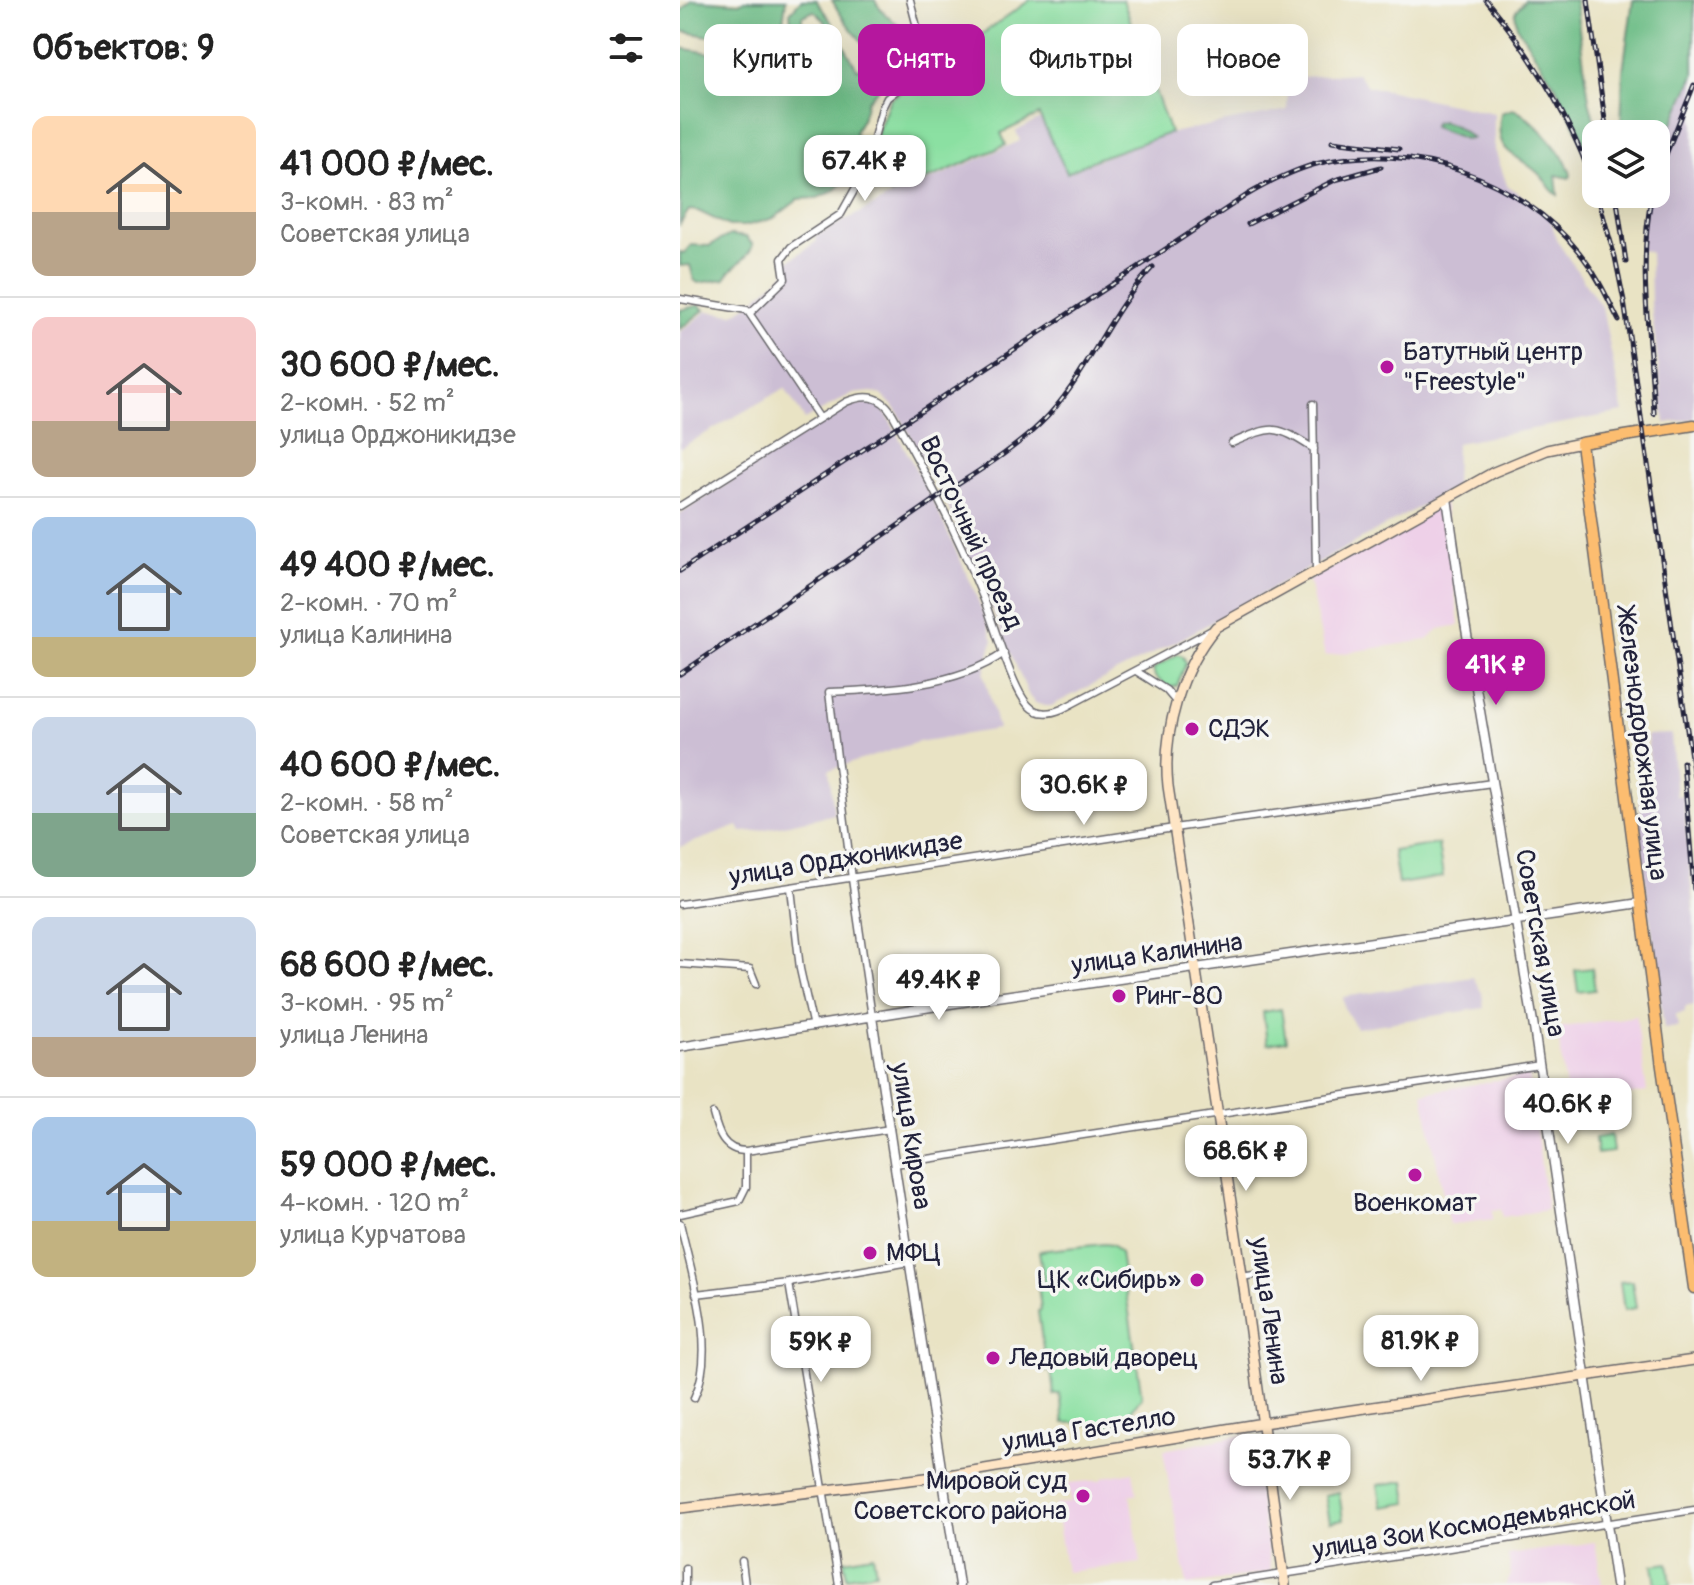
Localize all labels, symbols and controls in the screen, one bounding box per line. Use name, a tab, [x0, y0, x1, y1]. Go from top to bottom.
chip: Купить	[704, 24, 842, 96]
chip: Снять	[858, 24, 985, 96]
chip: Фильтры	[1001, 24, 1161, 96]
chip: Новое	[1177, 24, 1308, 96]
icon: filters	[604, 26, 648, 70]
text: Объектов: 9	[32, 27, 214, 70]
map controls	[1582, 120, 1670, 208]
button: layers	[1582, 120, 1670, 208]
pin: 67.4K ₽	[791, 135, 939, 203]
text: 41 000 ₽/мес.	[280, 143, 494, 186]
text: 67.4K ₽	[822, 145, 908, 177]
icon: home	[96, 148, 192, 244]
text: 3-комн. · 83 m²	[280, 186, 454, 218]
text: Советская улица	[280, 218, 470, 250]
place label: Батутный центр "Freestyle"	[1403, 336, 1583, 398]
text: 30 600 ₽/мес.	[280, 344, 500, 387]
icon: home	[96, 349, 192, 445]
marker: Батутный центр "Freestyle"	[1378, 358, 1396, 376]
text: 2-комн. · 52 m²	[280, 387, 455, 419]
text: улица Орджоникидзе	[280, 419, 516, 451]
street label: Восточный проезд	[912, 431, 1030, 635]
text: 49 400 ₽/мес.	[280, 544, 495, 587]
icon: home	[96, 549, 192, 645]
text: 2-комн. · 70 m²	[280, 587, 458, 619]
street label: Железнодорожная улица	[1609, 602, 1675, 882]
text: улица Калинина	[280, 619, 452, 651]
pin: 41K ₽	[1440, 639, 1552, 707]
text: 41K ₽	[1465, 649, 1527, 681]
place label: СДЭК	[1208, 713, 1270, 745]
marker: СДЭК	[1183, 720, 1201, 738]
text: 40 600 ₽/мес.	[280, 744, 500, 787]
icon: home	[96, 749, 192, 845]
pin: 30.6K ₽	[1010, 759, 1158, 827]
text: 30.6K ₽	[1039, 769, 1129, 801]
text: 2-комн. · 58 m²	[280, 787, 453, 819]
text: Советская улица	[280, 819, 470, 851]
street label: улица Орджоникидзе	[726, 825, 965, 893]
street label: Советская улица	[1508, 847, 1572, 1039]
street label: улица Калинина	[1068, 926, 1245, 982]
text: 68 600 ₽/мес.	[280, 944, 494, 987]
icon: home	[96, 949, 192, 1045]
pin: 49.4K ₽	[865, 954, 1013, 1022]
text: 49.4K ₽	[896, 964, 982, 996]
place label: Ринг-80	[1135, 980, 1223, 1012]
text: 3-комн. · 95 m²	[280, 987, 454, 1019]
marker: Ринг-80	[1110, 987, 1128, 1005]
text: улица Ленина	[280, 1019, 428, 1051]
street label: улица Кирова	[883, 1059, 938, 1212]
pin: 40.6K ₽	[1494, 1078, 1642, 1146]
text: 40.6K ₽	[1523, 1088, 1613, 1120]
pin: 68.6K ₽	[1172, 1125, 1320, 1193]
text: 68.6K ₽	[1203, 1135, 1289, 1167]
text: 59 000 ₽/мес.	[280, 1144, 497, 1187]
icon: home	[96, 1149, 192, 1245]
marker: Военкомат	[1406, 1166, 1424, 1184]
text: 4-комн. · 120 m²	[280, 1187, 469, 1219]
place label: Военкомат	[1353, 1187, 1477, 1219]
text: улица Курчатова	[280, 1219, 466, 1251]
street label: улица Ленина	[1243, 1234, 1295, 1387]
place label: МФЦ	[886, 1237, 941, 1269]
marker: МФЦ	[861, 1244, 879, 1262]
place label: ЦК «Сибирь»	[1038, 1264, 1181, 1296]
marker: ЦК «Сибирь»	[1188, 1271, 1206, 1289]
pin: 81.9K ₽	[1347, 1315, 1495, 1383]
pin: 59K ₽	[765, 1316, 877, 1384]
text: 81.9K ₽	[1381, 1325, 1461, 1357]
text: 59K ₽	[789, 1326, 853, 1358]
place label: Ледовый дворец	[1008, 1342, 1198, 1374]
marker: Ледовый дворец	[984, 1349, 1002, 1367]
street label: улица Гастелло	[999, 1401, 1178, 1460]
pin: 53.7K ₽	[1216, 1434, 1364, 1502]
text: 53.7K ₽	[1248, 1444, 1332, 1476]
place label: Мировой суд Советского района	[853, 1465, 1067, 1527]
street label: улица Зои Космодемьянской	[1309, 1484, 1638, 1566]
marker: Мировой суд Советского района	[1074, 1487, 1092, 1505]

